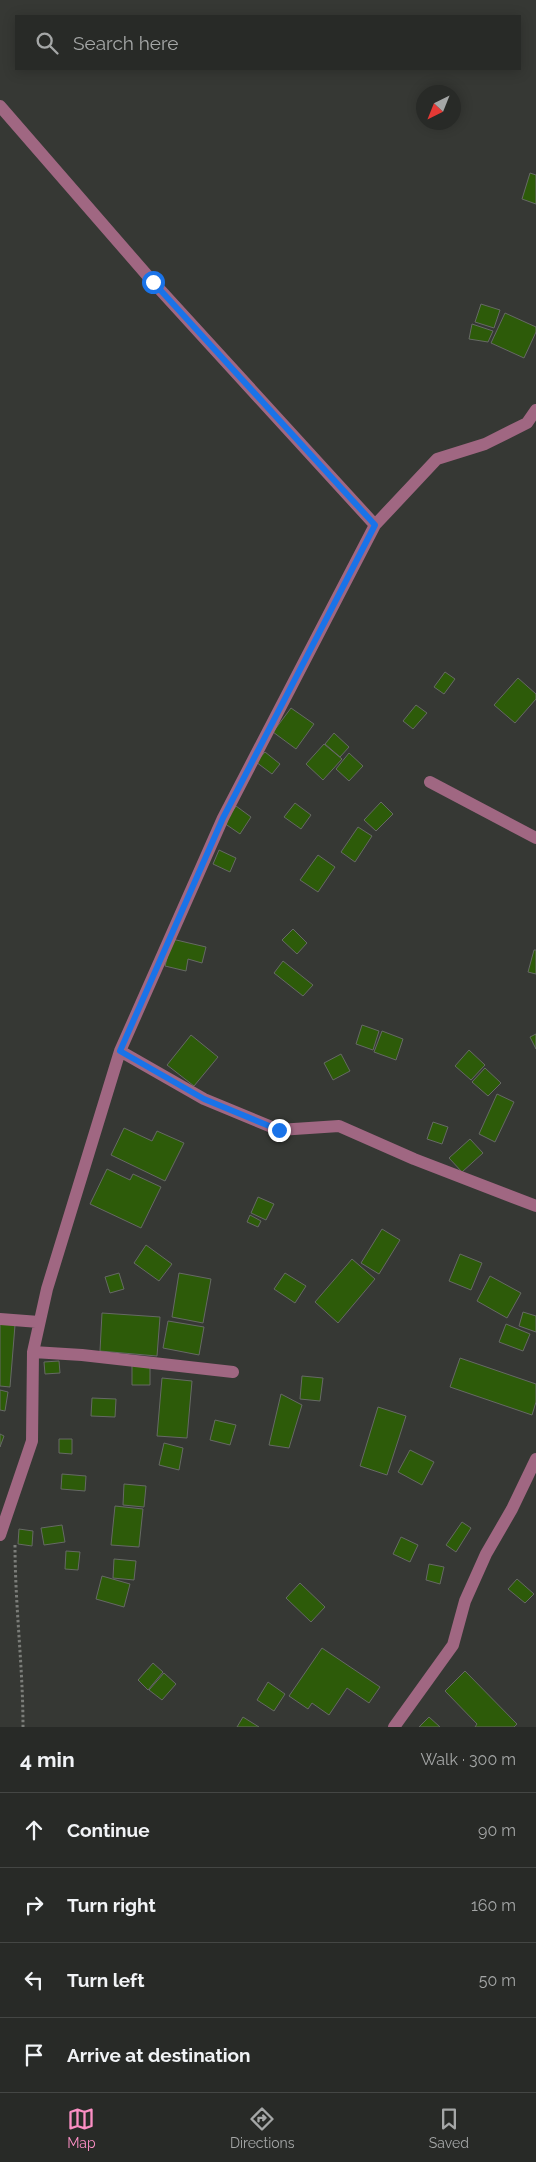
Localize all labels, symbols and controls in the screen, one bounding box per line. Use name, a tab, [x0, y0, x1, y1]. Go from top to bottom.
search box	[15, 15, 521, 70]
icon: search	[33, 29, 61, 57]
text: Search here	[73, 32, 179, 54]
north arrow	[416, 85, 461, 130]
route start	[142, 271, 165, 294]
route end	[268, 1119, 291, 1142]
text: 4 min	[20, 1747, 75, 1772]
text: Walk · 300 m	[420, 1750, 516, 1769]
icon: ahead	[20, 1816, 48, 1844]
text: Continue	[67, 1819, 150, 1841]
text: 90 m	[478, 1821, 516, 1840]
icon: right	[20, 1891, 48, 1919]
text: Turn right	[67, 1894, 156, 1916]
text: 160 m	[471, 1896, 516, 1915]
icon: left	[20, 1966, 48, 1994]
text: Turn left	[67, 1969, 144, 1991]
text: 50 m	[479, 1971, 516, 1990]
icon: arrive	[20, 2041, 48, 2069]
text: Arrive at destination	[67, 2044, 251, 2066]
tab: Map	[67, 2105, 96, 2151]
tab: Directions	[230, 2105, 295, 2151]
tab: Saved	[429, 2105, 469, 2151]

